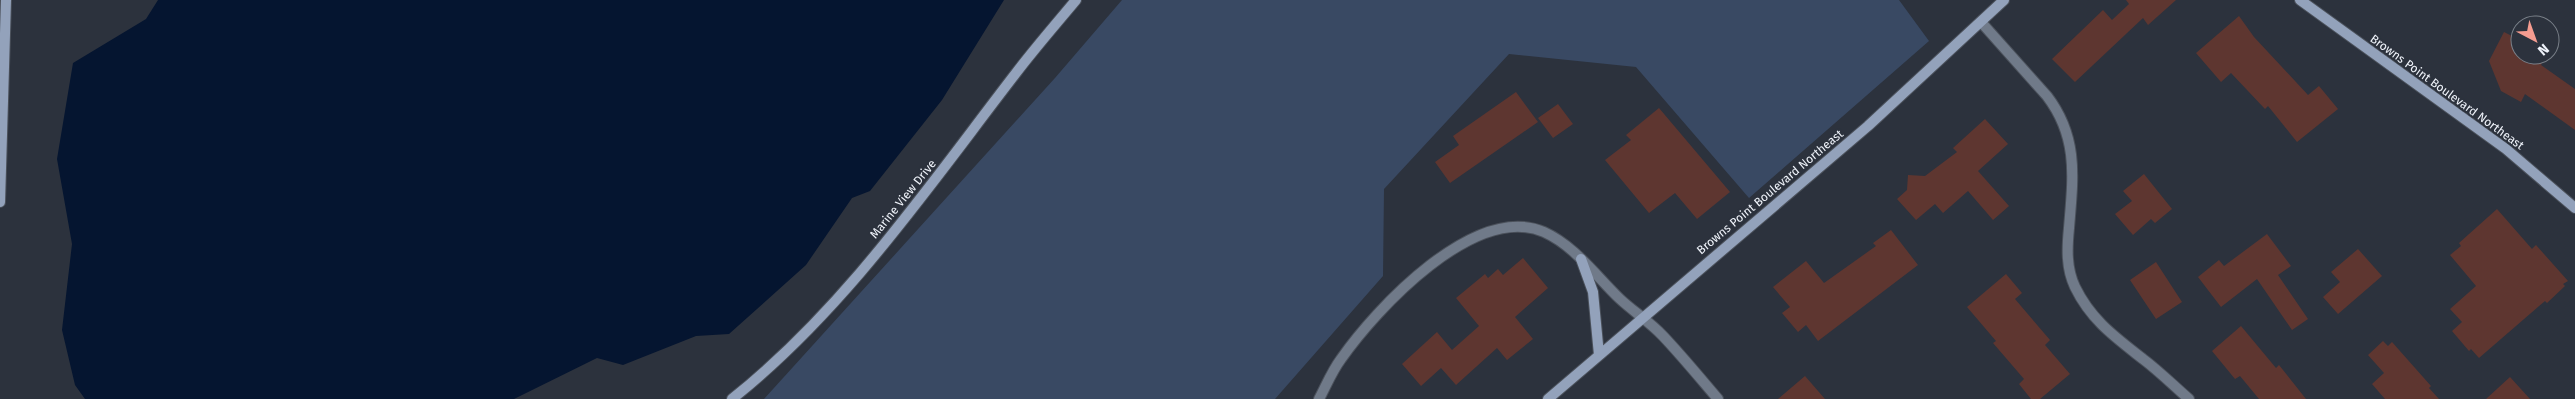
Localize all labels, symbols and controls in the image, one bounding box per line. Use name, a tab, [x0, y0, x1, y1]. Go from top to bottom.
north arrow	[2510, 15, 2560, 65]
street label: Browns Point Boulevard Northeast	[2367, 31, 2527, 153]
text: N	[2534, 40, 2552, 59]
street label: Browns Point Boulevard Northeast	[1694, 126, 1846, 257]
street label: Marine View Drive	[867, 157, 939, 241]

